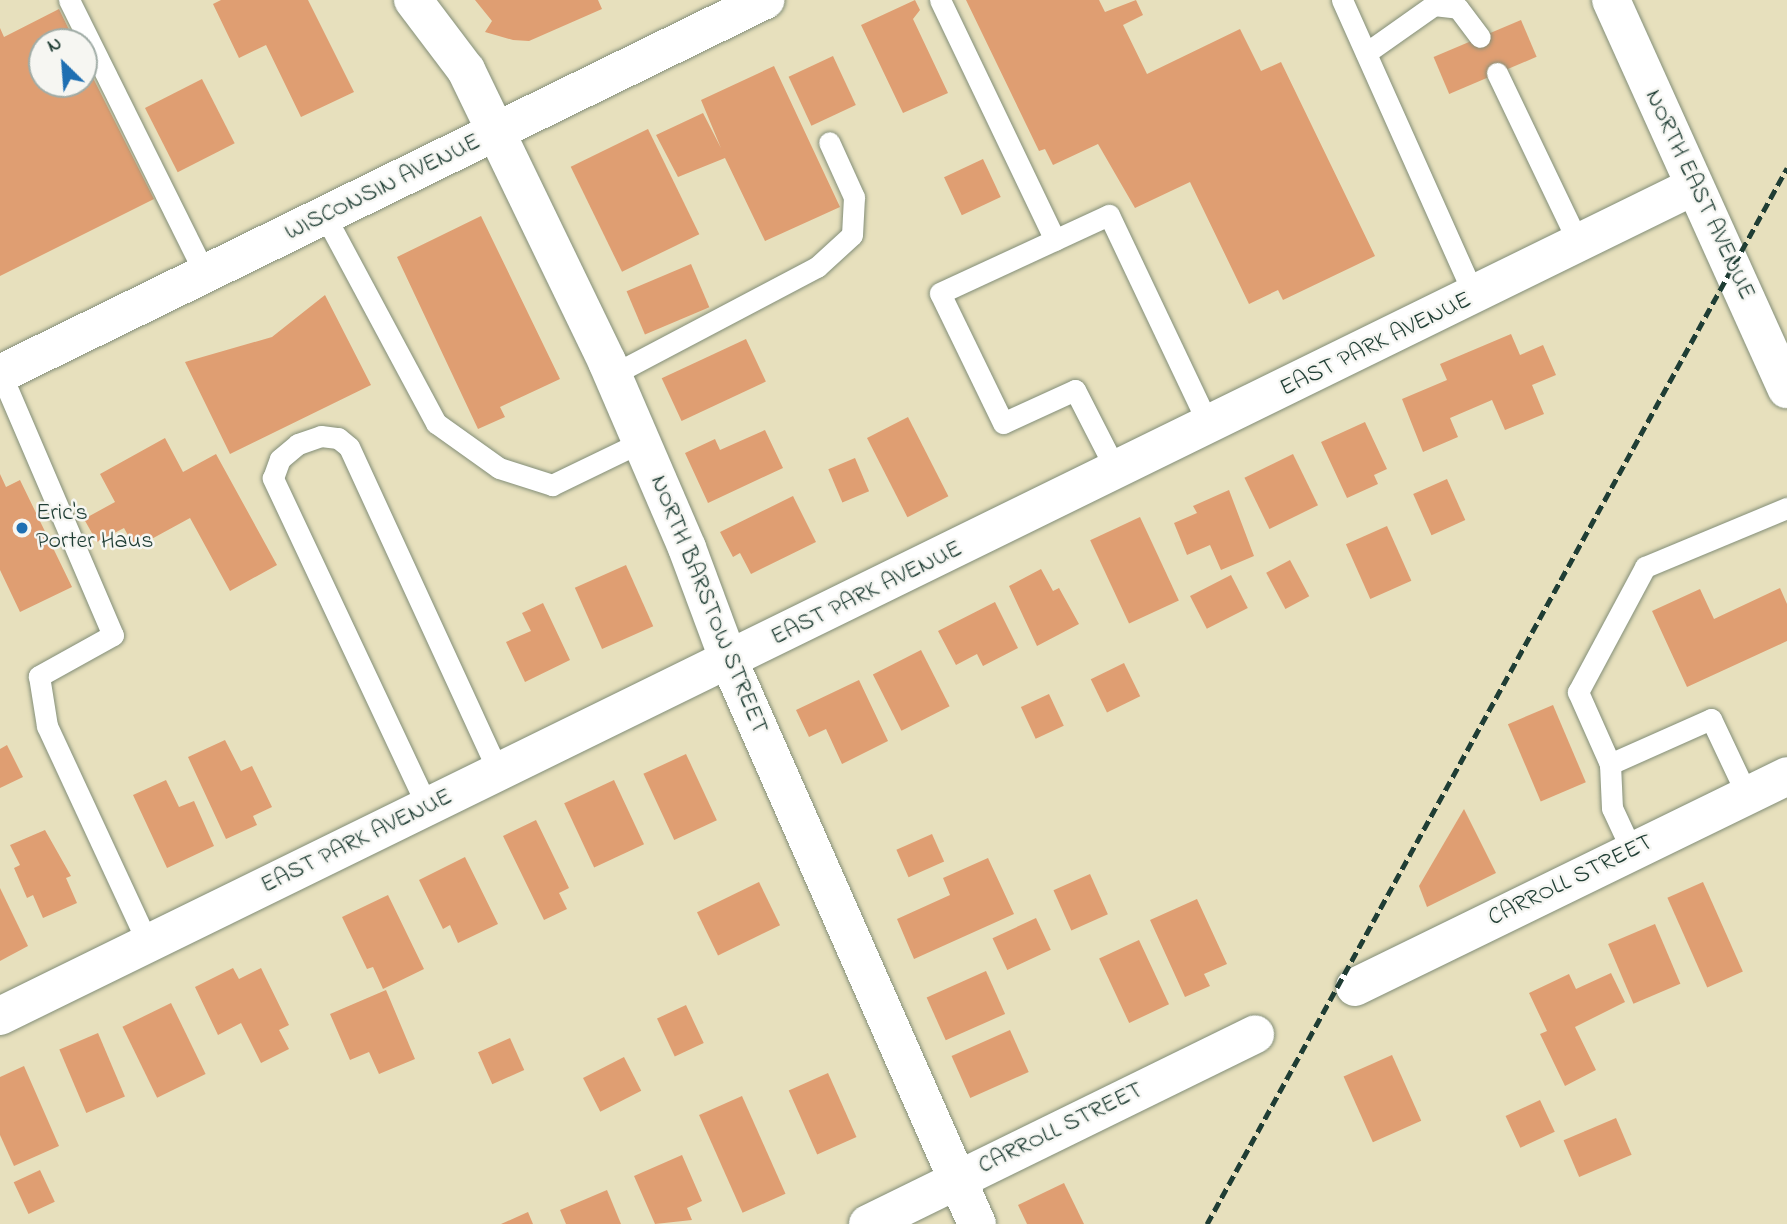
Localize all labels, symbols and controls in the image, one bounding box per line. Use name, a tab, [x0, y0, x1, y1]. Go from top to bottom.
north arrow	[28, 28, 98, 98]
text: N	[43, 30, 66, 60]
street label: NORTH EAST AVENUE	[1638, 85, 1760, 305]
street label: WISCONSIN AVENUE	[281, 128, 485, 248]
street label: EAST PARK AVENUE	[1276, 286, 1476, 404]
street label: NORTH BARSTOW STREET	[643, 471, 773, 739]
place label: Eric's Porter Haus	[36, 500, 153, 556]
marker: Eric's Porter Haus	[14, 520, 30, 536]
street label: EAST PARK AVENUE	[767, 535, 967, 653]
street label: EAST PARK AVENUE	[257, 783, 457, 901]
street label: CARROLL STREET	[1484, 829, 1658, 933]
street label: CARROLL STREET	[974, 1077, 1148, 1181]

